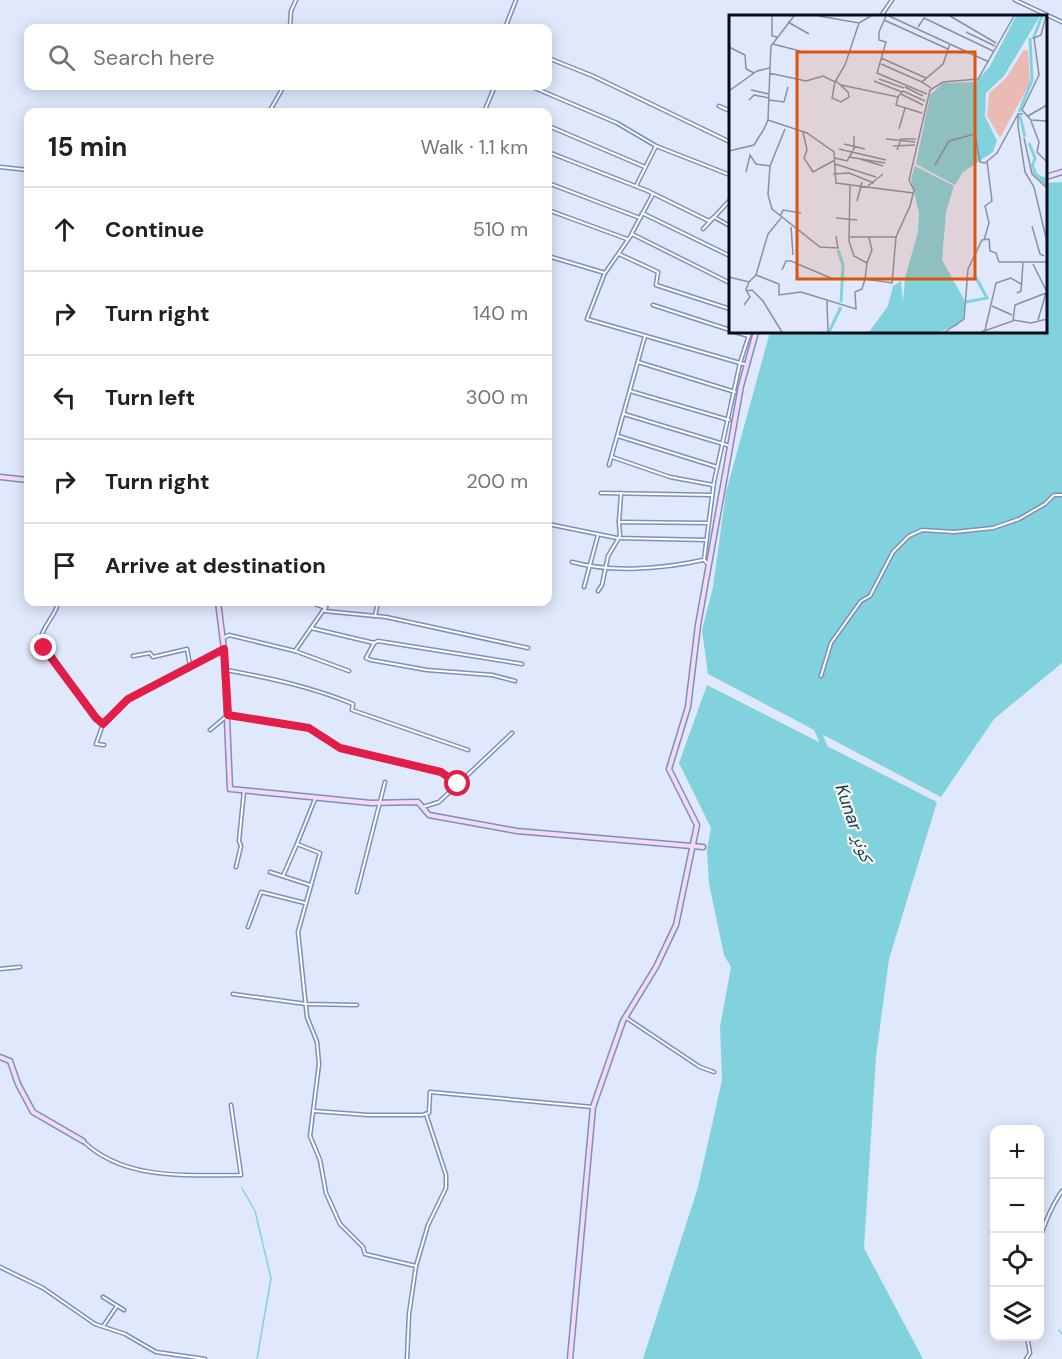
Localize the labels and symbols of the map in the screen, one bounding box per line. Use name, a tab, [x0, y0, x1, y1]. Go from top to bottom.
inset map	[729, 15, 1047, 333]
route end	[30, 634, 56, 660]
route start	[444, 770, 470, 796]
water label: Kunar کونړ	[830, 781, 880, 868]

